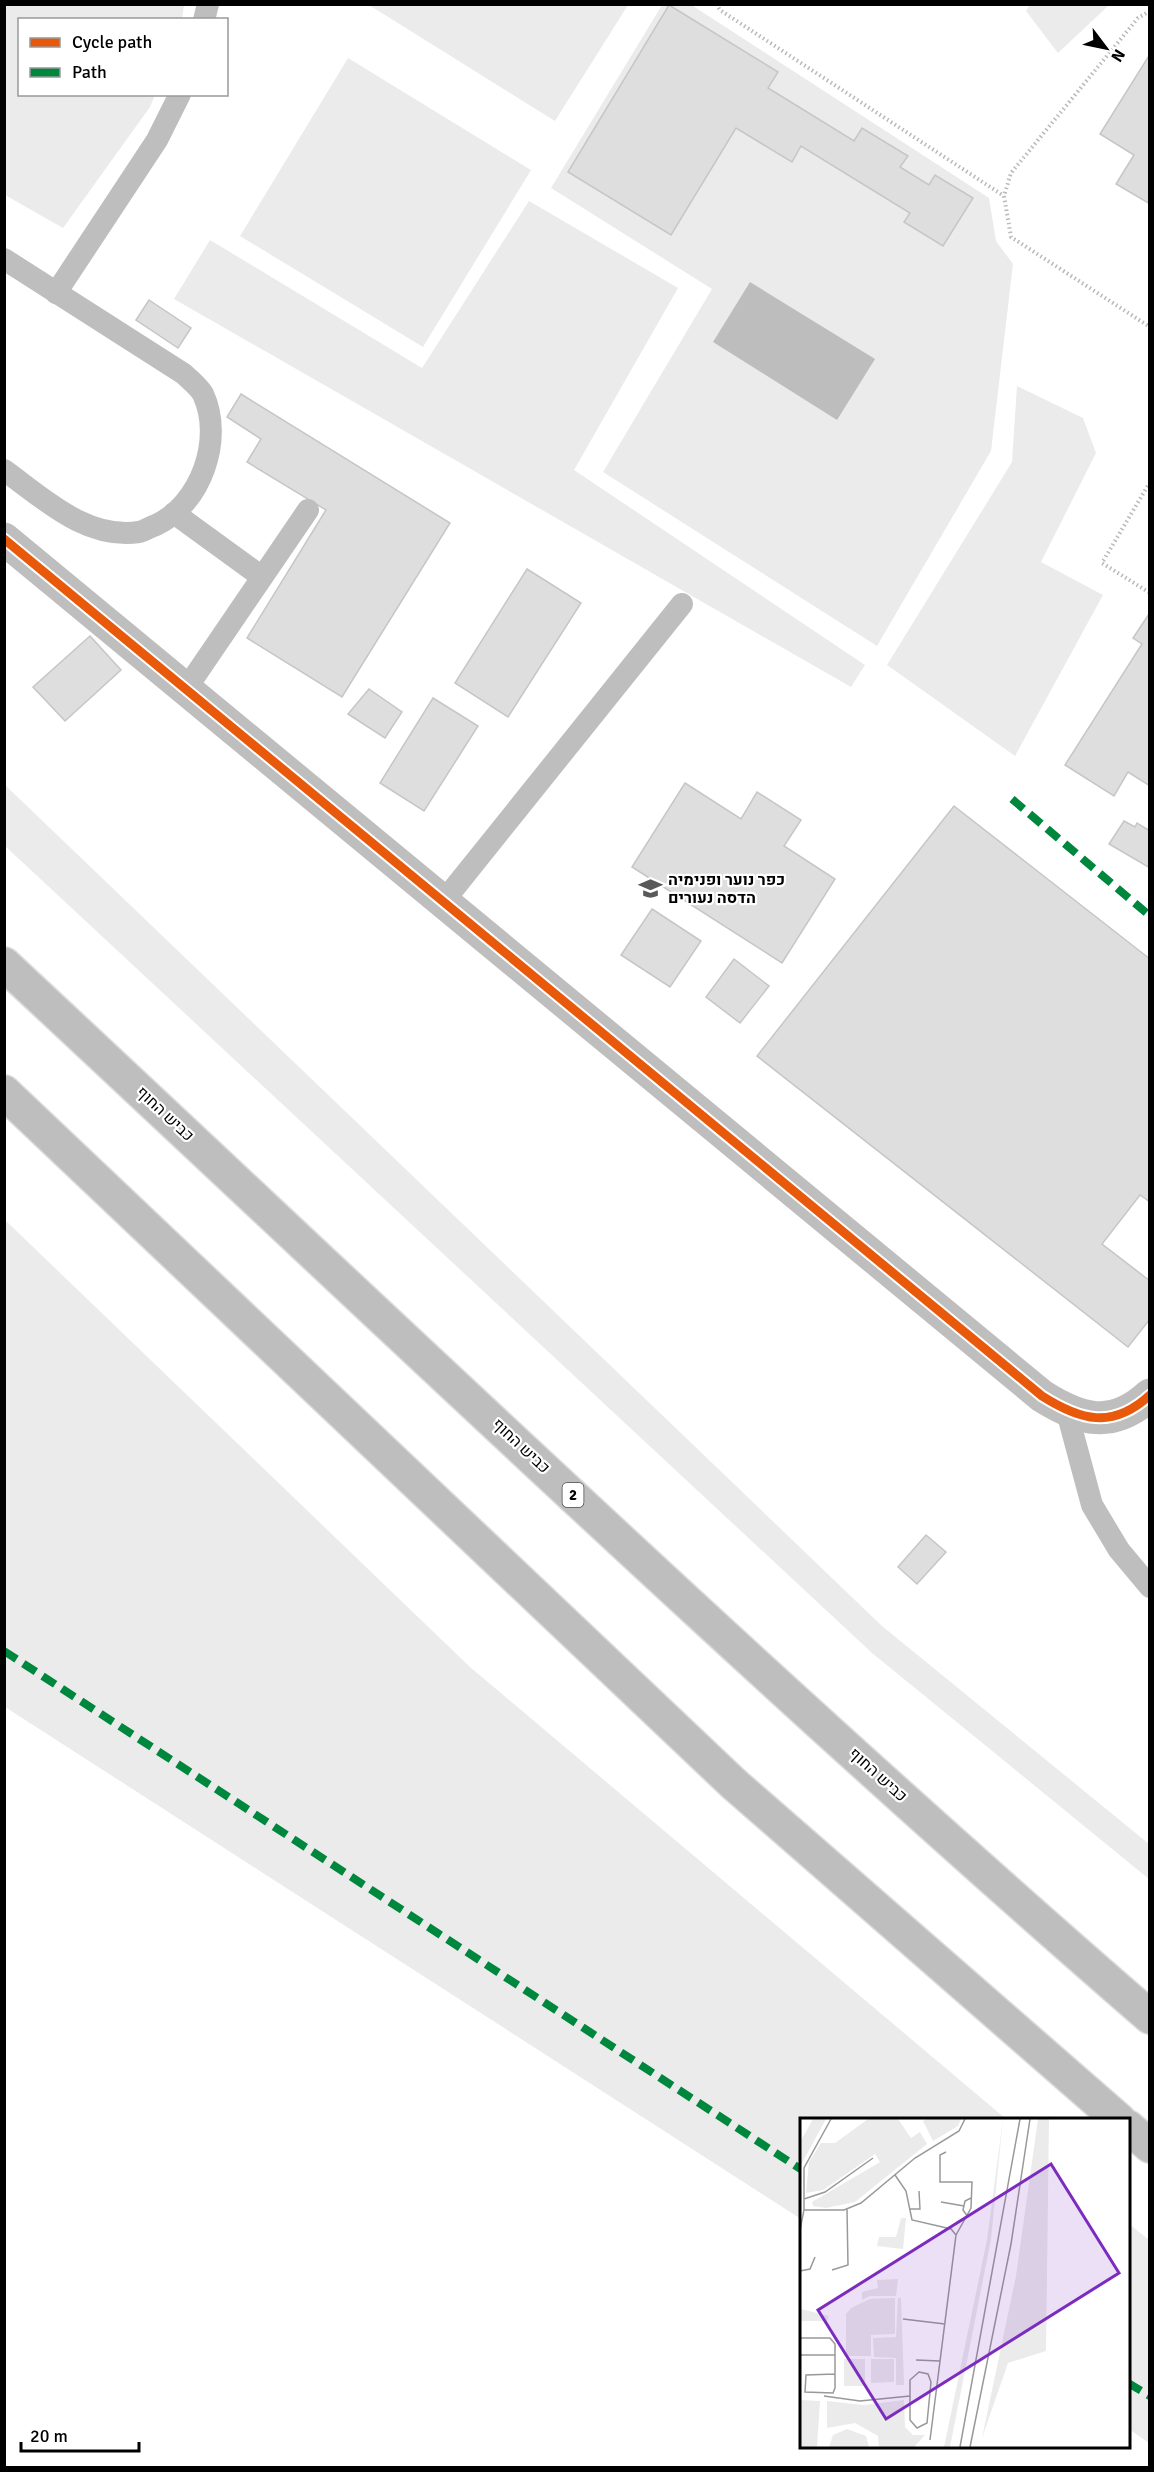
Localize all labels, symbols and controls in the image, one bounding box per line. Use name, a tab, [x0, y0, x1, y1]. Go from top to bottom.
legend	[18, 18, 228, 96]
north arrow	[1076, 18, 1136, 78]
text: Cycle path	[72, 31, 152, 53]
text: N	[1106, 45, 1129, 65]
text: Path	[72, 61, 107, 83]
place label: כפר נוער ופנימיה הדסה נעורים	[668, 870, 785, 908]
school or university icon: כפר נוער ופנימיה הדסה נעורים	[637, 876, 663, 902]
street label: כביש החוף	[132, 1082, 198, 1146]
street label: כביש החוף	[488, 1414, 554, 1478]
road number: 2	[562, 1483, 584, 1507]
street label: כביש החוף	[845, 1744, 911, 1806]
inset map	[800, 2118, 1130, 2448]
scale bar	[21, 2415, 140, 2453]
text: 20 m	[30, 2425, 68, 2447]

